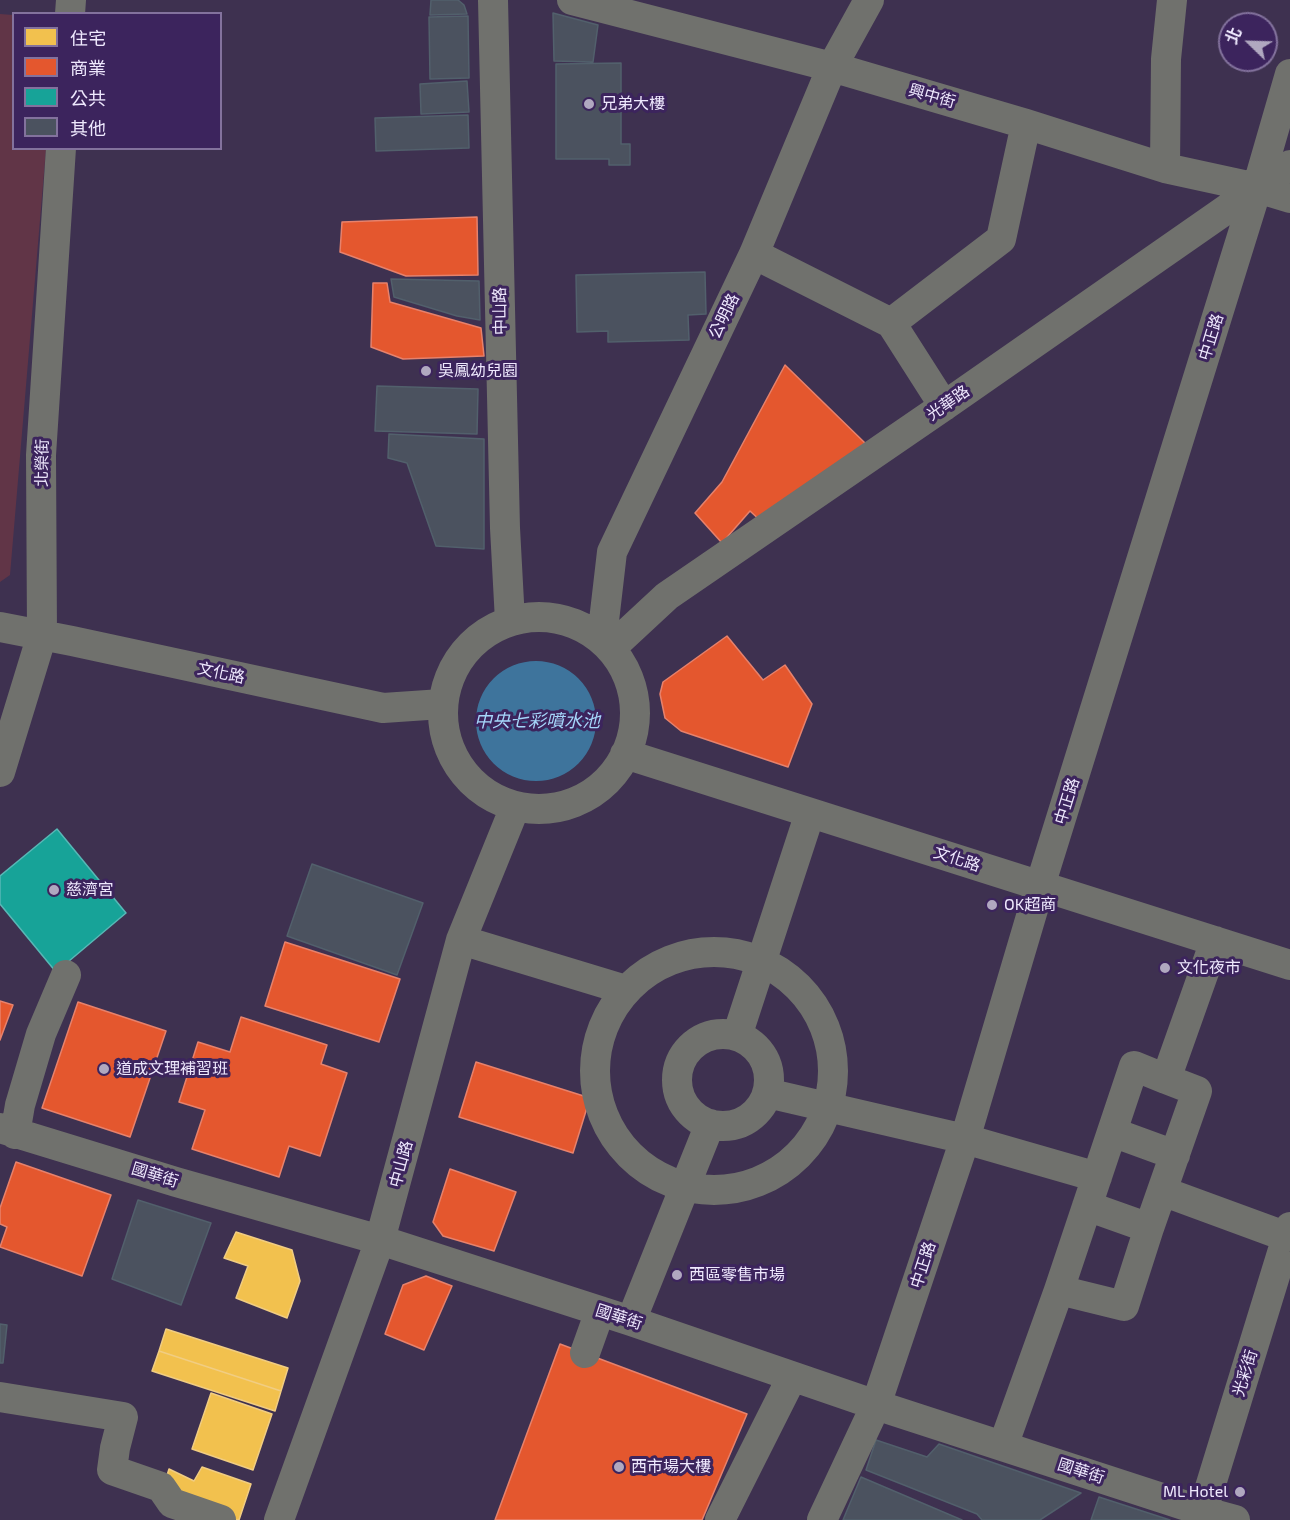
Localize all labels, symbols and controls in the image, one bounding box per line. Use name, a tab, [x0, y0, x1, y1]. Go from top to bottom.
legend	[12, 12, 222, 150]
north arrow	[1218, 12, 1278, 72]
text: 北	[1221, 24, 1245, 47]
text: 住宅	[70, 27, 106, 49]
text: 商業	[70, 57, 106, 79]
street label: 興中街	[906, 80, 958, 112]
text: 公共	[70, 87, 106, 109]
place label: 兄弟大樓	[601, 94, 665, 114]
marker: 兄弟大樓	[582, 97, 596, 111]
text: 其他	[70, 117, 106, 139]
street label: 中山路	[490, 287, 510, 335]
street label: 公明路	[705, 290, 743, 342]
street label: 中正路	[1195, 311, 1227, 363]
place label: 吳鳳幼兒園	[438, 361, 518, 381]
marker: 吳鳳幼兒園	[419, 364, 433, 378]
street label: 光華路	[923, 381, 973, 425]
street label: 北榮街	[32, 439, 52, 487]
street label: 文化路	[196, 659, 246, 687]
water label: 中央七彩噴水池	[474, 710, 600, 732]
street label: 中正路	[1051, 775, 1083, 827]
street label: 文化路	[931, 842, 983, 876]
place label: 慈濟宮	[66, 880, 114, 900]
marker: 慈濟宮	[47, 883, 61, 897]
place label: OK超商	[1004, 895, 1056, 915]
marker: OK超商	[985, 898, 999, 912]
place label: 文化夜市	[1177, 958, 1241, 978]
marker: 文化夜市	[1158, 961, 1172, 975]
place label: 道成文理補習班	[116, 1059, 228, 1079]
marker: 道成文理補習班	[97, 1062, 111, 1076]
street label: 中山路	[386, 1138, 416, 1190]
street label: 國華街	[129, 1159, 181, 1191]
street label: 中正路	[906, 1239, 940, 1291]
place label: 西區零售市場	[689, 1265, 785, 1285]
marker: 西區零售市場	[670, 1268, 684, 1282]
street label: 國華街	[593, 1300, 645, 1334]
street label: 光彩街	[1229, 1347, 1261, 1399]
street label: 國華街	[1055, 1454, 1107, 1488]
place label: 西市場大樓	[631, 1457, 711, 1477]
marker: 西市場大樓	[612, 1460, 626, 1474]
place label: ML Hotel	[1163, 1482, 1228, 1502]
marker: ML Hotel	[1233, 1485, 1247, 1499]

